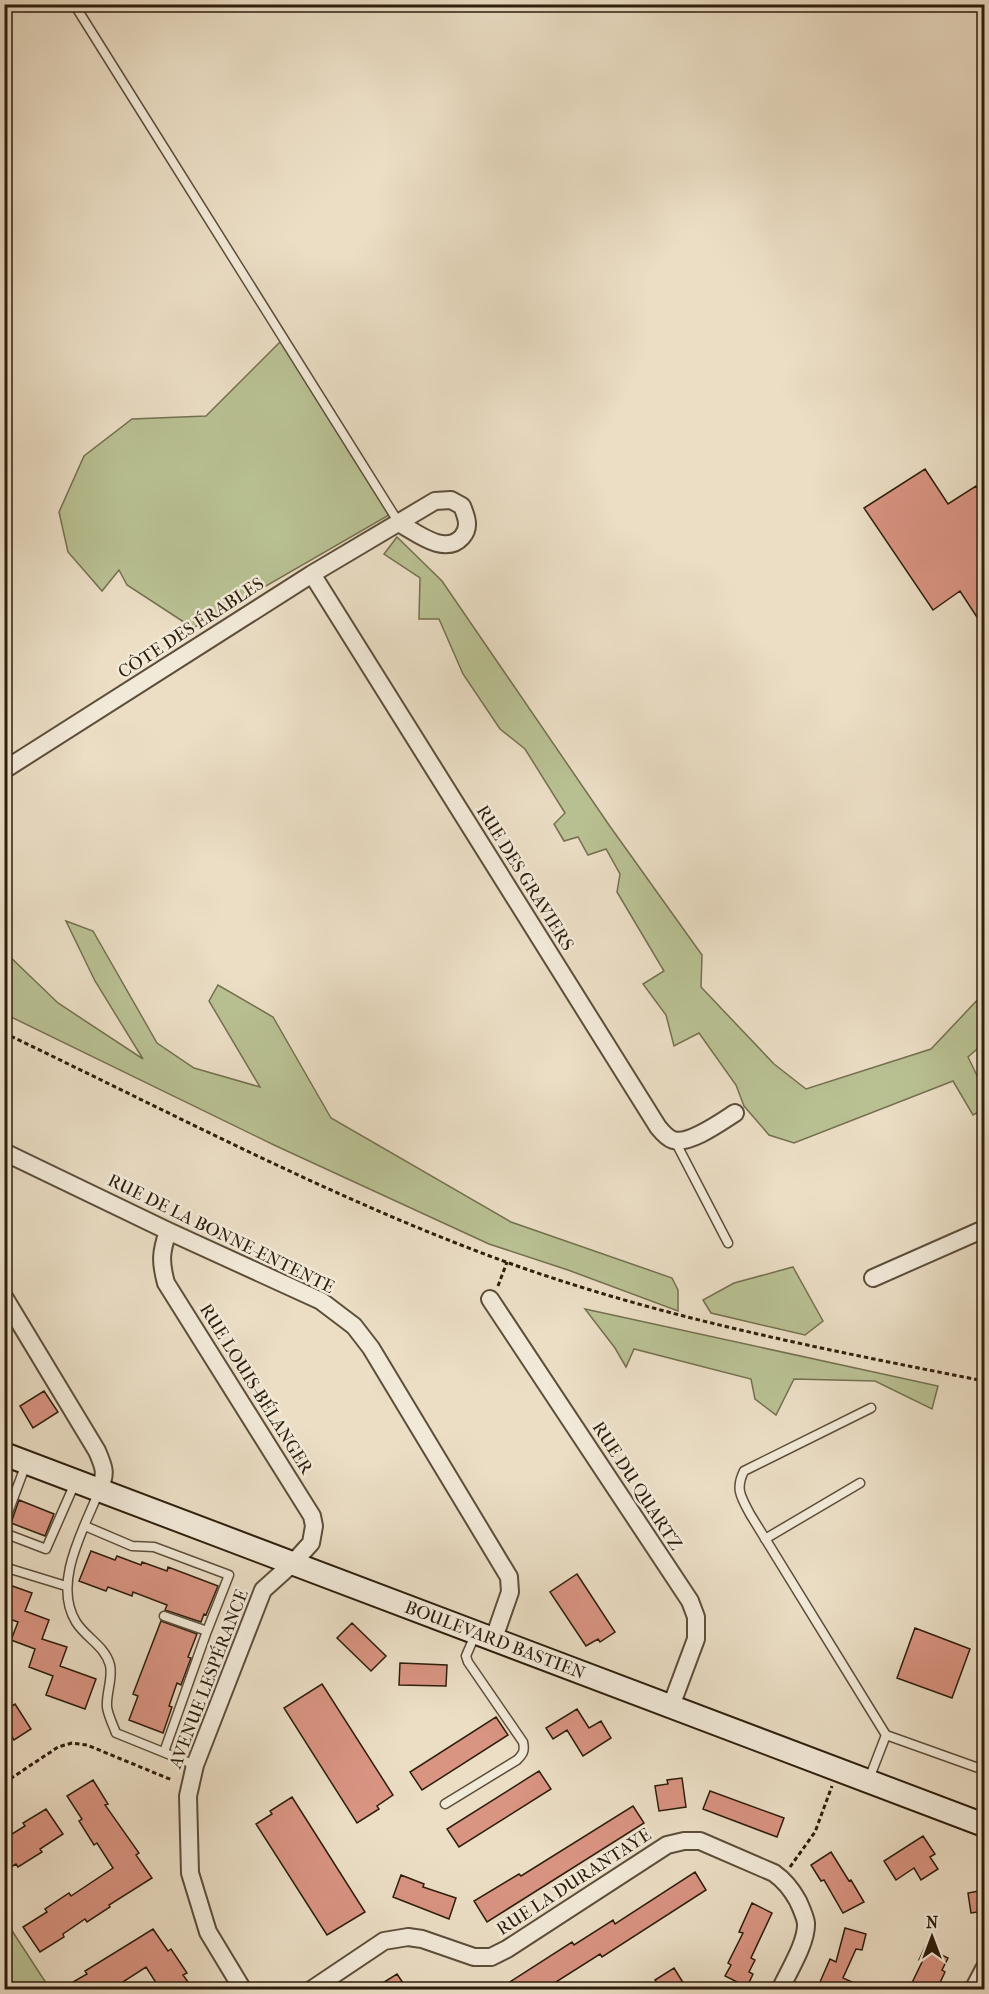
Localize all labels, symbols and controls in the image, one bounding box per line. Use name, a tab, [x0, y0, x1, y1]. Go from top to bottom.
street label: CÔTE DES ÉRABLES	[113, 571, 268, 683]
street label: RUE DES GRAVIERS	[472, 801, 578, 955]
street label: RUE DE LA BONNE-ENTENTE	[104, 1170, 338, 1298]
street label: RUE LOUIS-BÉLANGER	[195, 1299, 318, 1479]
street label: RUE DU QUARTZ	[588, 1418, 686, 1554]
street label: AVENUE LESPÉRANCE	[164, 1586, 253, 1772]
street label: BOULEVARD BASTIEN	[402, 1596, 588, 1684]
street label: RUE LA DURANTAYE	[493, 1824, 655, 1940]
north arrow	[902, 1907, 962, 1967]
text: N	[926, 1913, 939, 1932]

